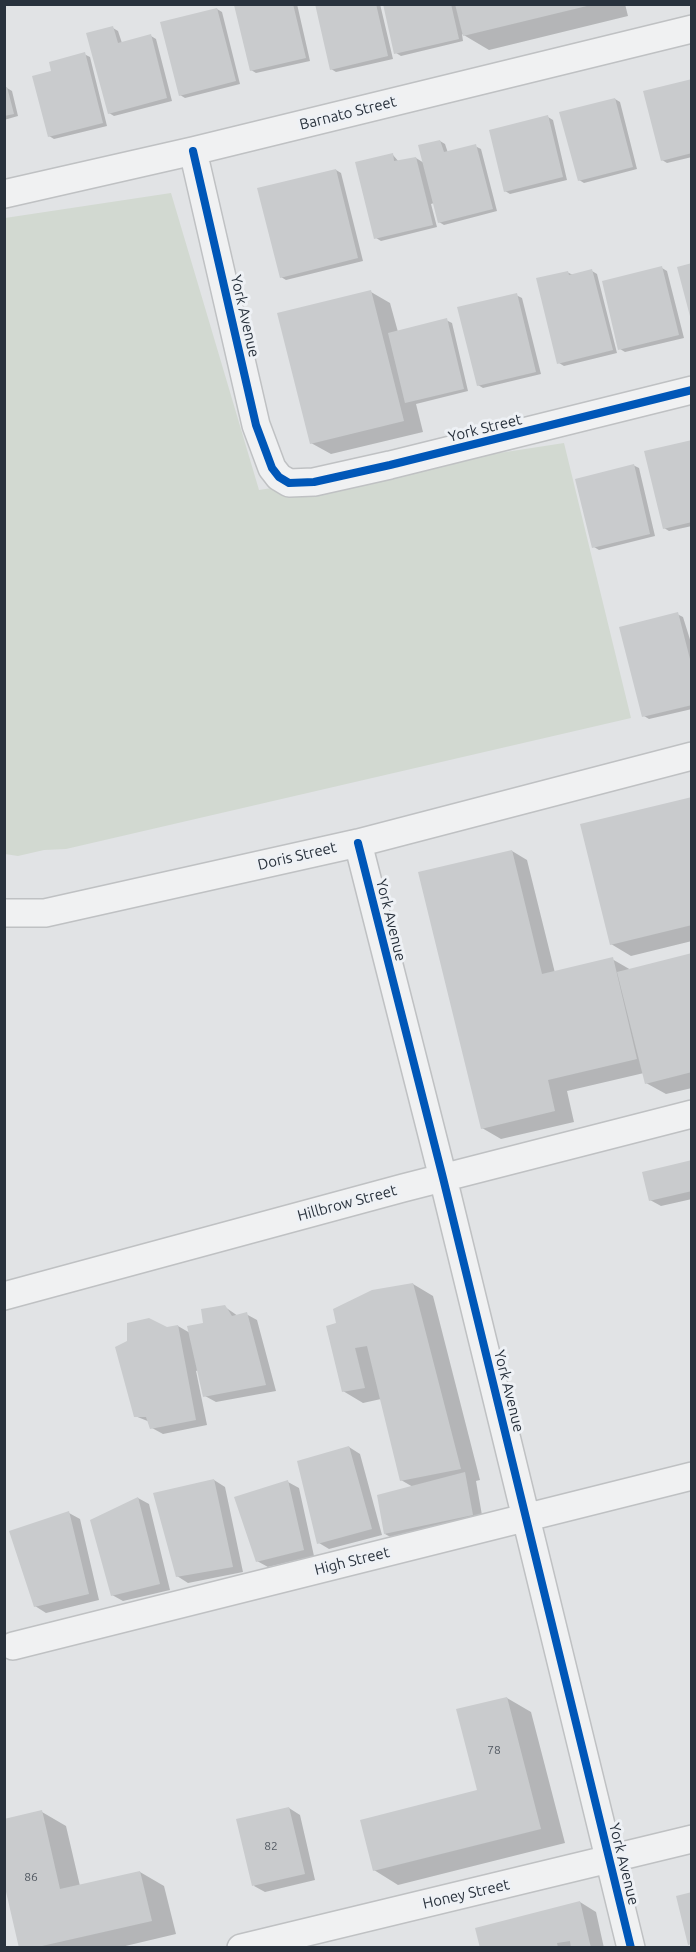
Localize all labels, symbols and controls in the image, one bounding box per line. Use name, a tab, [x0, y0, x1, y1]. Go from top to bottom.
street label: Barnato Street	[298, 92, 398, 134]
street label: York Avenue	[227, 273, 263, 359]
street label: York Street	[446, 410, 524, 446]
street label: Doris Street	[256, 838, 338, 874]
street label: York Avenue	[372, 877, 410, 963]
street label: Hillbrow Street	[295, 1181, 399, 1225]
street label: York Avenue	[490, 1348, 528, 1434]
street label: High Street	[313, 1543, 391, 1579]
house number: 78	[487, 1743, 501, 1757]
street label: York Avenue	[605, 1821, 643, 1907]
house number: 82	[264, 1839, 278, 1853]
house number: 86	[24, 1870, 38, 1884]
street label: Honey Street	[421, 1875, 511, 1913]

